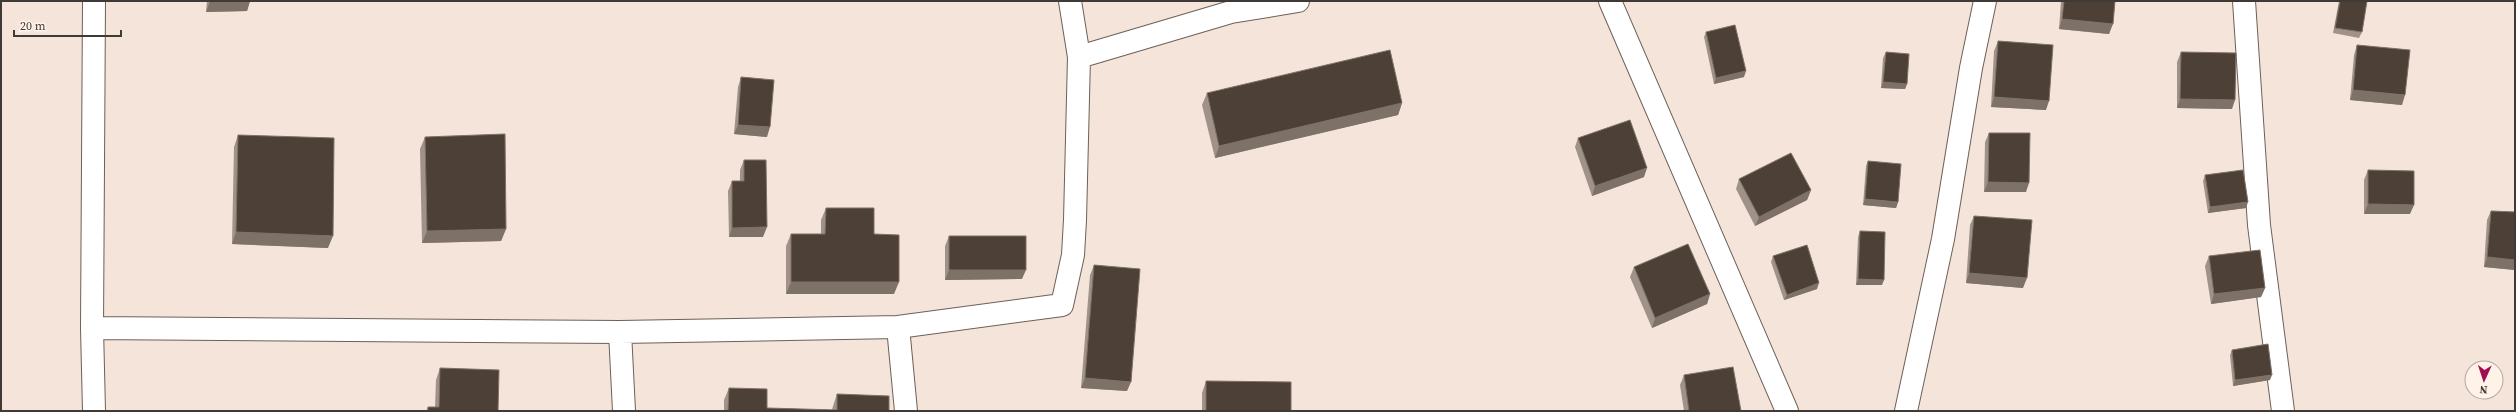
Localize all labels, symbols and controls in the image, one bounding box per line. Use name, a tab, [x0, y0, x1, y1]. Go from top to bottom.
scale bar	[14, 12, 121, 38]
text: 20 m	[20, 18, 46, 34]
north arrow	[2464, 360, 2504, 400]
text: N	[2479, 382, 2488, 397]

